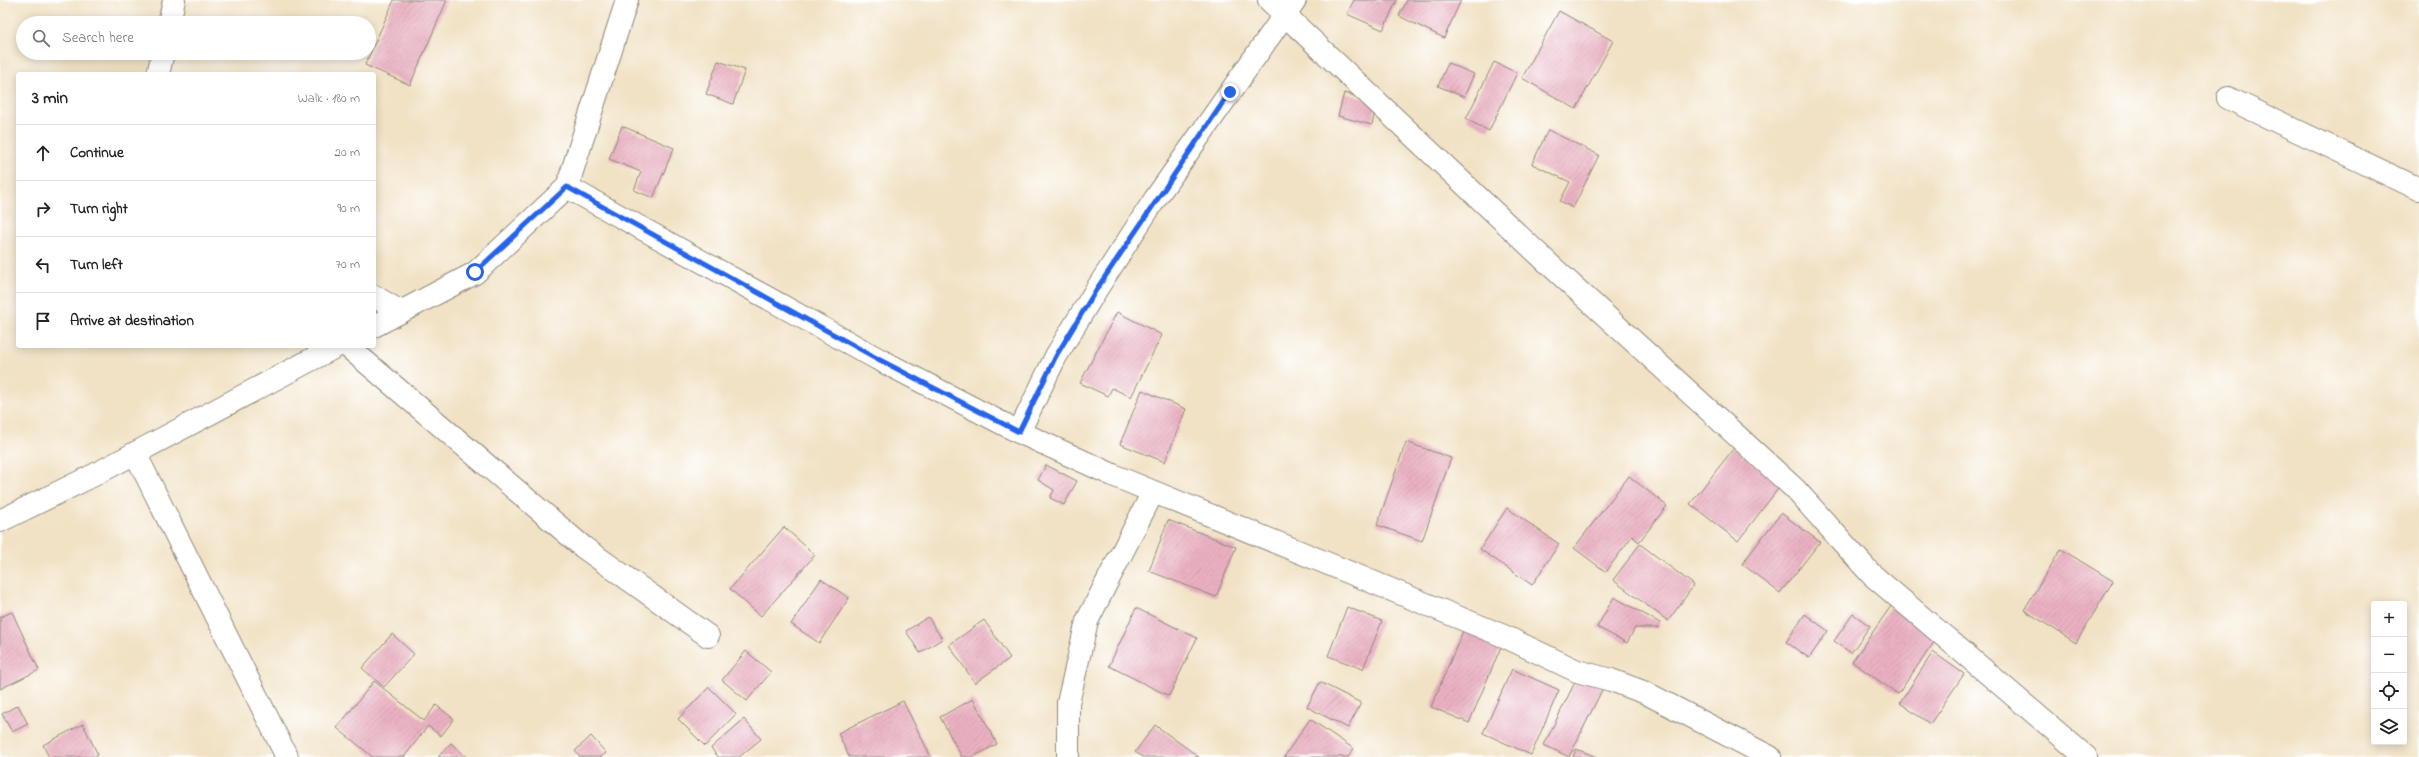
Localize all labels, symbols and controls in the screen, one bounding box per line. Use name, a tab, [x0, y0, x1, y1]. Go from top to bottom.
search box	[16, 16, 376, 60]
icon: search	[30, 27, 52, 49]
text: Search here	[62, 27, 134, 49]
route end	[1221, 83, 1239, 101]
text: 3 min	[32, 86, 68, 111]
text: Walk · 180 m	[298, 89, 360, 108]
icon: ahead	[32, 142, 54, 164]
text: Continue	[70, 142, 124, 164]
text: 20 m	[335, 143, 360, 162]
icon: right	[32, 198, 54, 220]
text: Turn right	[70, 198, 128, 220]
text: 90 m	[337, 199, 360, 218]
icon: left	[32, 254, 54, 276]
text: Turn left	[70, 254, 123, 276]
text: 70 m	[336, 255, 360, 274]
route start	[466, 263, 484, 281]
icon: arrive	[32, 310, 54, 332]
text: Arrive at destination	[70, 310, 194, 332]
map controls	[2371, 601, 2407, 745]
button: +	[2371, 601, 2407, 637]
button: −	[2371, 637, 2407, 673]
button: locate	[2371, 673, 2407, 709]
button: layers	[2371, 709, 2407, 745]

